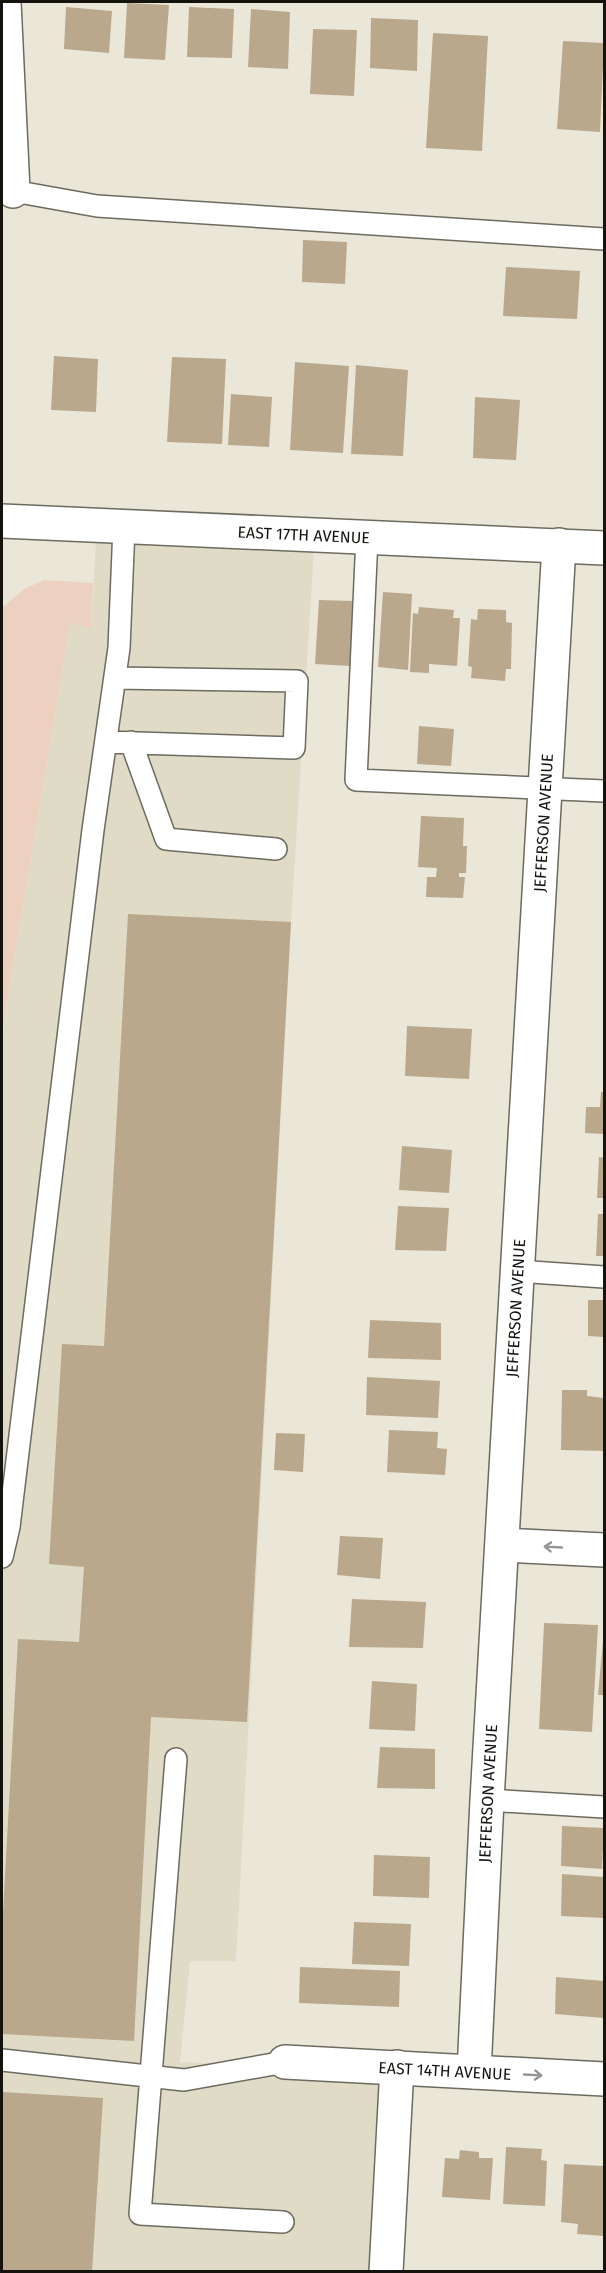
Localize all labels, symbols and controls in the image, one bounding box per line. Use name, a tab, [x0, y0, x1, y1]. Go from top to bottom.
street label: EAST 17TH AVENUE	[237, 522, 370, 547]
street label: JEFFERSON AVENUE	[530, 753, 557, 893]
street label: JEFFERSON AVENUE	[502, 1238, 529, 1378]
one-way arrow	[544, 1542, 564, 1553]
street label: JEFFERSON AVENUE	[475, 1723, 501, 1863]
street label: EAST 14TH AVENUE	[378, 2057, 512, 2084]
one-way arrow	[522, 2070, 542, 2081]

